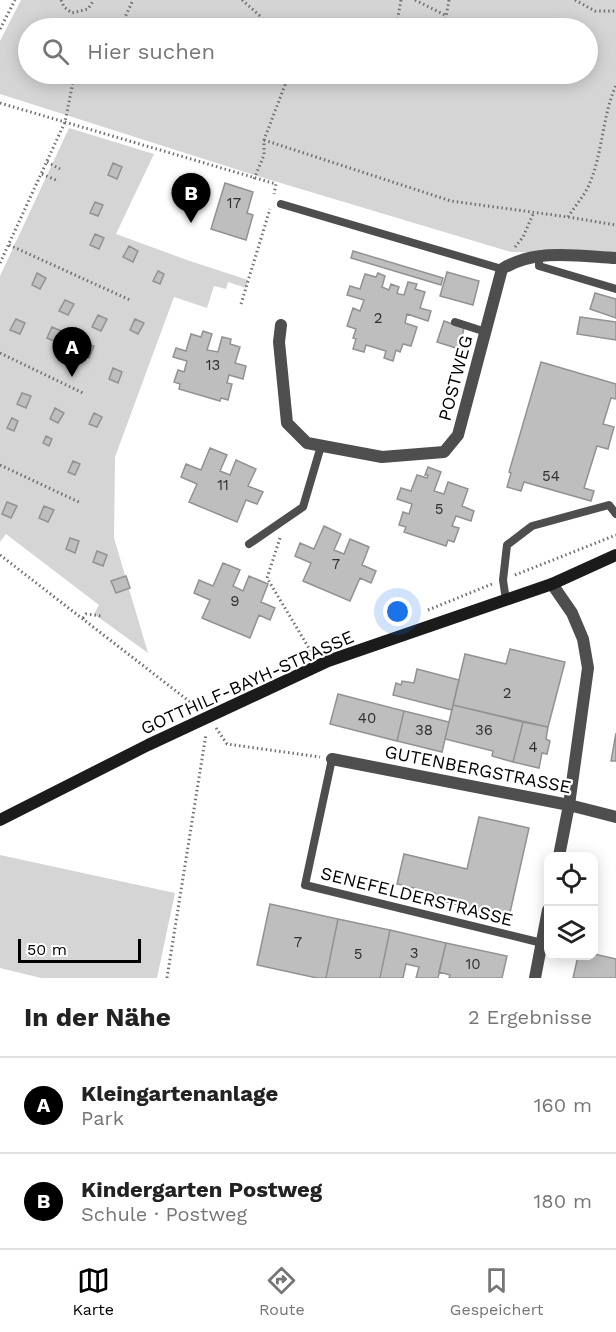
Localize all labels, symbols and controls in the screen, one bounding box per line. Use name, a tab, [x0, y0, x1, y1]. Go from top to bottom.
search box	[18, 18, 598, 84]
icon: search	[39, 35, 72, 68]
text: Hier suchen	[87, 39, 215, 64]
pin: B	[172, 174, 210, 223]
house number: 17	[227, 194, 241, 212]
house number: 2	[374, 309, 382, 327]
pin: A	[52, 328, 92, 377]
street label: POSTWEG	[433, 333, 477, 423]
house number: 13	[206, 356, 220, 374]
house number: 54	[542, 467, 560, 485]
house number: 11	[217, 476, 229, 494]
house number: 5	[435, 500, 443, 518]
house number: 7	[332, 555, 340, 573]
house number: 9	[230, 592, 240, 610]
your location	[383, 597, 412, 626]
street label: GOTTHILF-BAYH-STRASSE	[137, 625, 357, 739]
house number: 2	[503, 684, 511, 702]
house number: 40	[358, 709, 376, 727]
house number: 38	[415, 721, 433, 739]
house number: 36	[475, 721, 493, 739]
house number: 4	[528, 738, 538, 756]
street label: GUTENBERGSTRASSE	[383, 741, 573, 797]
map controls	[544, 852, 598, 960]
button: locate	[544, 852, 598, 906]
street label: SENEFELDERSTRASSE	[319, 862, 515, 930]
button: layers	[544, 906, 598, 960]
house number: 7	[294, 933, 302, 951]
scale bar	[18, 936, 141, 964]
text: 50 m	[27, 940, 67, 959]
house number: 3	[410, 944, 418, 962]
house number: 5	[354, 945, 362, 963]
house number: 10	[465, 955, 481, 973]
text: In der Nähe	[24, 1002, 171, 1032]
text: 2 Ergebnisse	[468, 1005, 592, 1029]
text: Kleingartenanlage	[81, 1081, 278, 1106]
text: A	[37, 1093, 50, 1117]
text: 160 m	[534, 1093, 592, 1117]
text: Park	[81, 1106, 124, 1130]
text: Kindergarten Postweg	[81, 1177, 322, 1202]
text: B	[37, 1189, 50, 1213]
text: 180 m	[534, 1189, 592, 1213]
text: Schule · Postweg	[81, 1202, 247, 1226]
tab: Karte	[73, 1264, 114, 1319]
tab: Route	[259, 1264, 305, 1319]
tab: Gespeichert	[450, 1264, 543, 1319]

